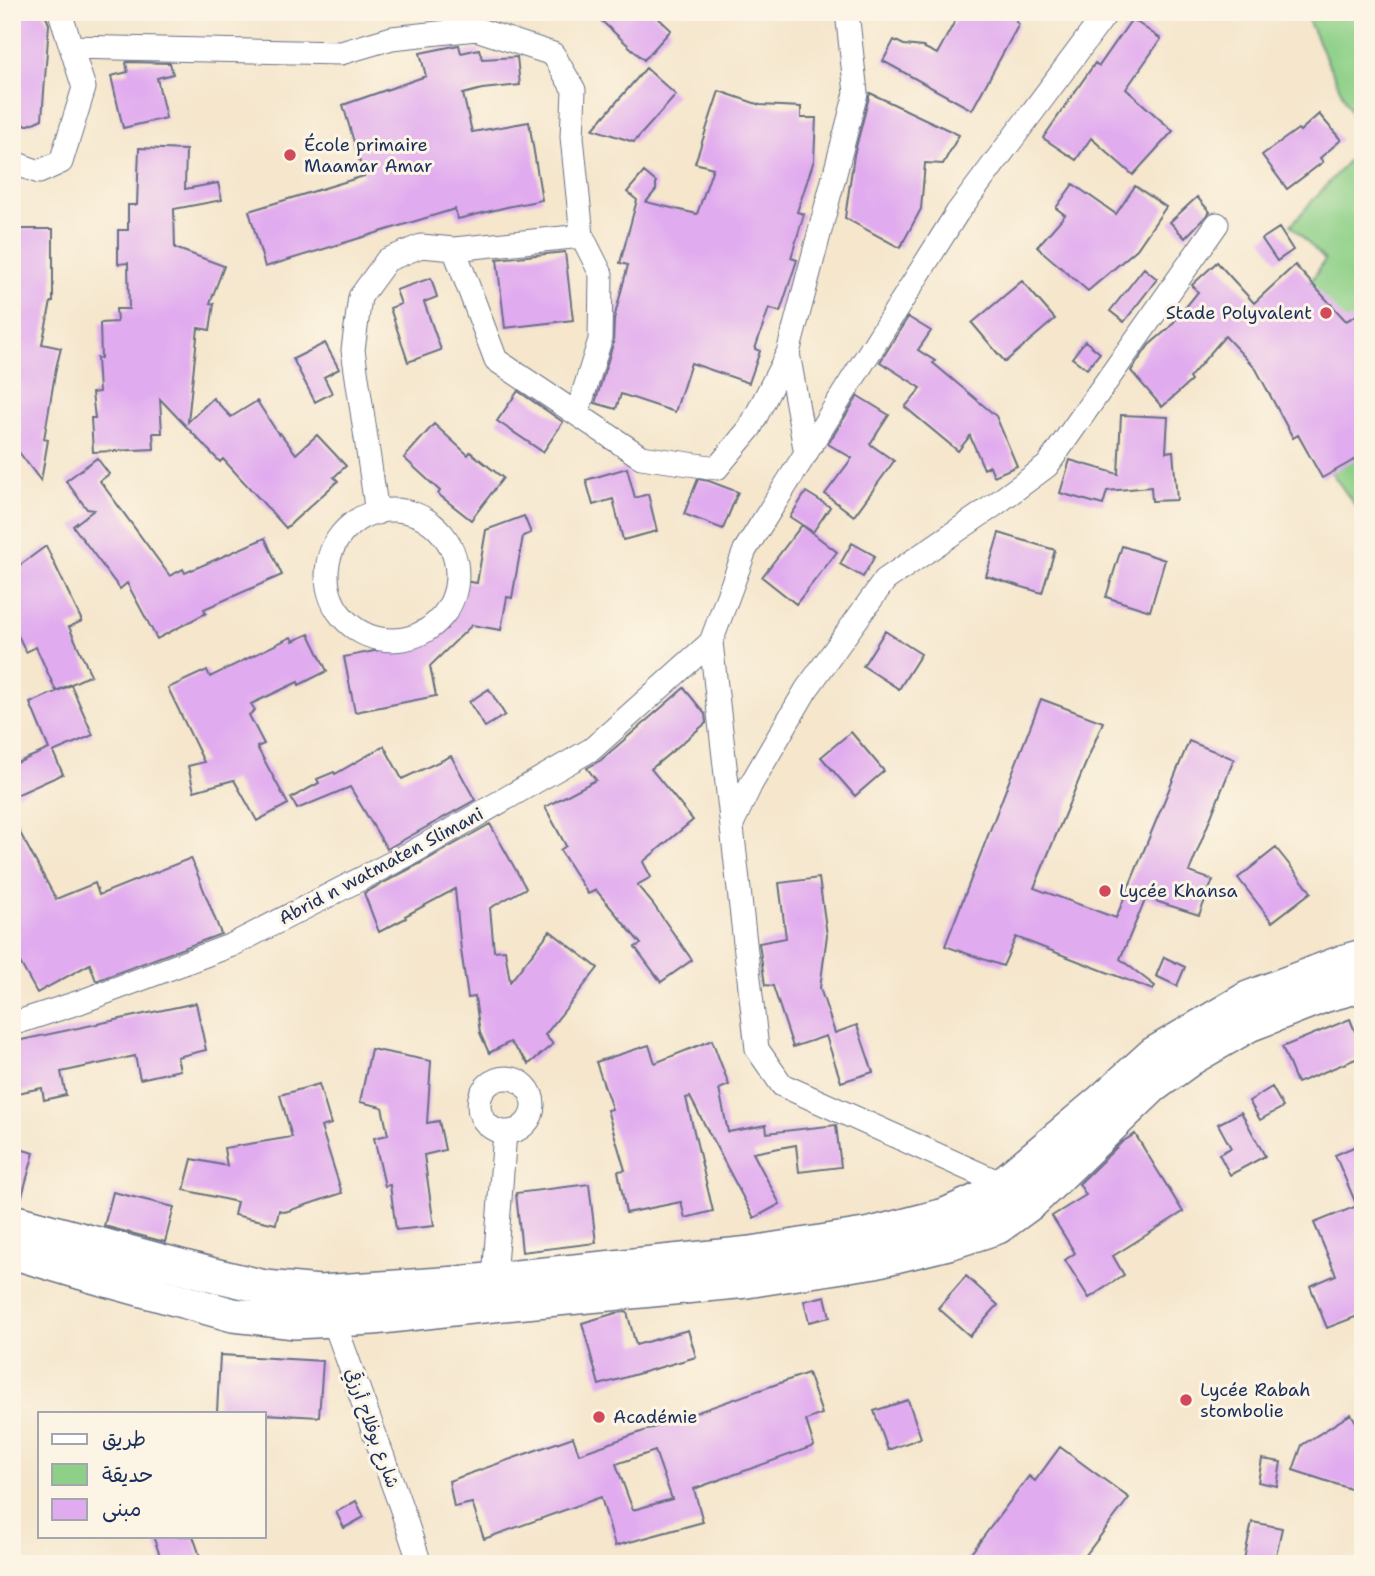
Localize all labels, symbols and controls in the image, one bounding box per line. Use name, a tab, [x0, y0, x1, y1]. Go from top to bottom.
place label: École primaire Maamar Amar	[304, 133, 432, 178]
marker: École primaire Maamar Amar	[282, 147, 298, 163]
place label: Stade Polyvalent	[1166, 301, 1312, 325]
marker: Stade Polyvalent	[1318, 305, 1334, 321]
street label: Abrid n watmaten Slimani	[274, 802, 488, 930]
place label: Lycée Khansa	[1119, 879, 1238, 903]
marker: Lycée Khansa	[1097, 883, 1113, 899]
street label: شارع بوفلاح أرزقي	[338, 1365, 405, 1492]
place label: Lycée Rabah stombolie	[1200, 1378, 1311, 1423]
marker: Lycée Rabah stombolie	[1178, 1392, 1194, 1408]
place label: Académie	[613, 1405, 698, 1429]
marker: Académie	[591, 1409, 607, 1425]
legend	[38, 1412, 266, 1538]
text: طريق	[102, 1425, 146, 1453]
text: حديقة	[102, 1461, 153, 1489]
text: مبنى	[102, 1495, 141, 1523]

